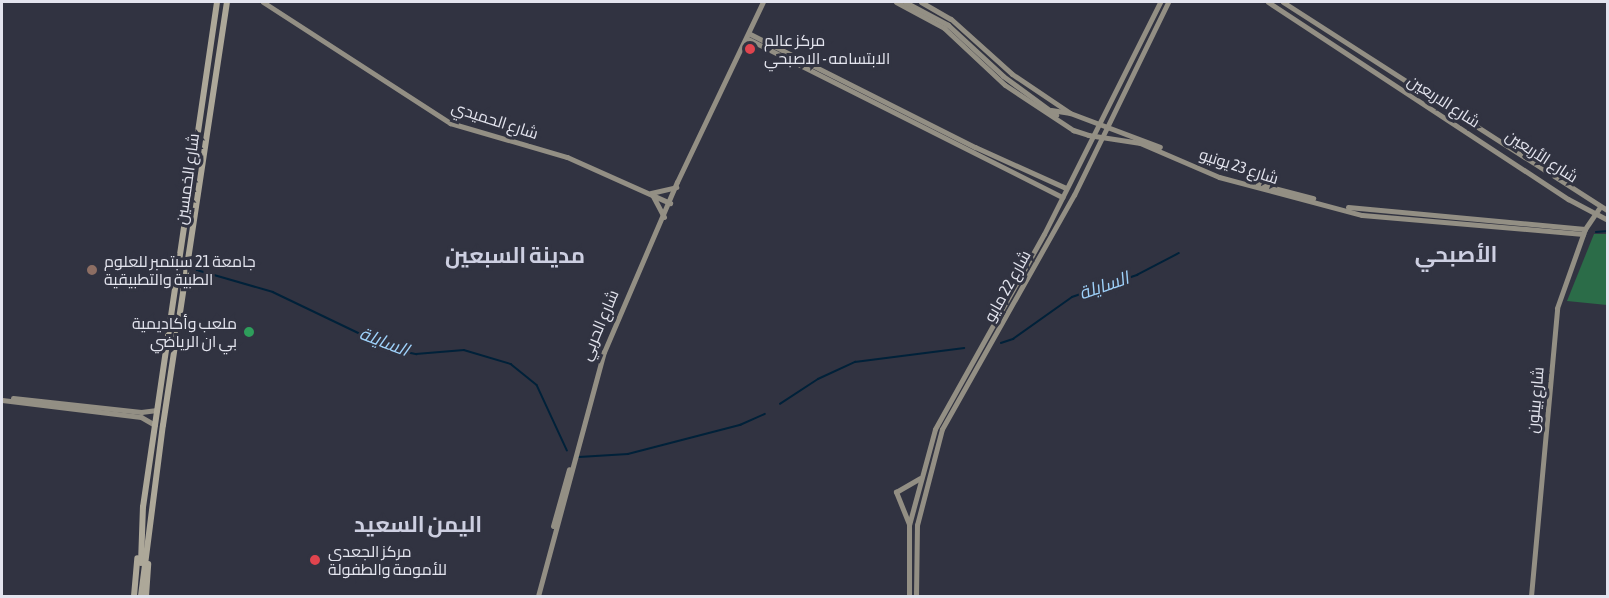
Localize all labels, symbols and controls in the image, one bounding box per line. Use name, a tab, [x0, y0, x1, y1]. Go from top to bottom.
place label: مركز عالم الابتسامه - الاصبحي	[764, 30, 890, 68]
marker: مركز عالم الابتسامه - الاصبحي	[741, 40, 759, 58]
street label: شارع الاربعين	[1404, 71, 1484, 131]
street label: شارع الحميدي	[449, 97, 541, 143]
street label: شارع الأربعين	[1502, 126, 1582, 186]
street label: شارع الخمسين	[171, 132, 203, 226]
street label: شارع 23 يونيو	[1197, 144, 1281, 188]
district label: الأصبحي	[1415, 242, 1497, 268]
district label: مدينة السبعين	[445, 243, 585, 269]
street label: شارع 22 مايو	[979, 247, 1035, 325]
place label: جامعة 21 سبتمبر للعلوم الطبية والتطبيقية	[104, 251, 256, 289]
marker: جامعة 21 سبتمبر للعلوم الطبية والتطبيقية	[85, 263, 99, 277]
water label: السايلة	[1076, 267, 1132, 305]
street label: شارع الحربي	[576, 287, 622, 363]
place label: ملعب وأكاديمية بي ان الرياضي	[132, 313, 237, 351]
water label: السايلة	[356, 323, 412, 361]
marker: ملعب وأكاديمية بي ان الرياضي	[242, 325, 256, 339]
street label: شارع بينون	[1523, 366, 1547, 434]
district label: اليمن السعيد	[354, 512, 482, 538]
place label: مركز الجعدي للأمومة والطفولة	[328, 541, 447, 579]
marker: مركز الجعدي للأمومة والطفولة	[306, 551, 324, 569]

